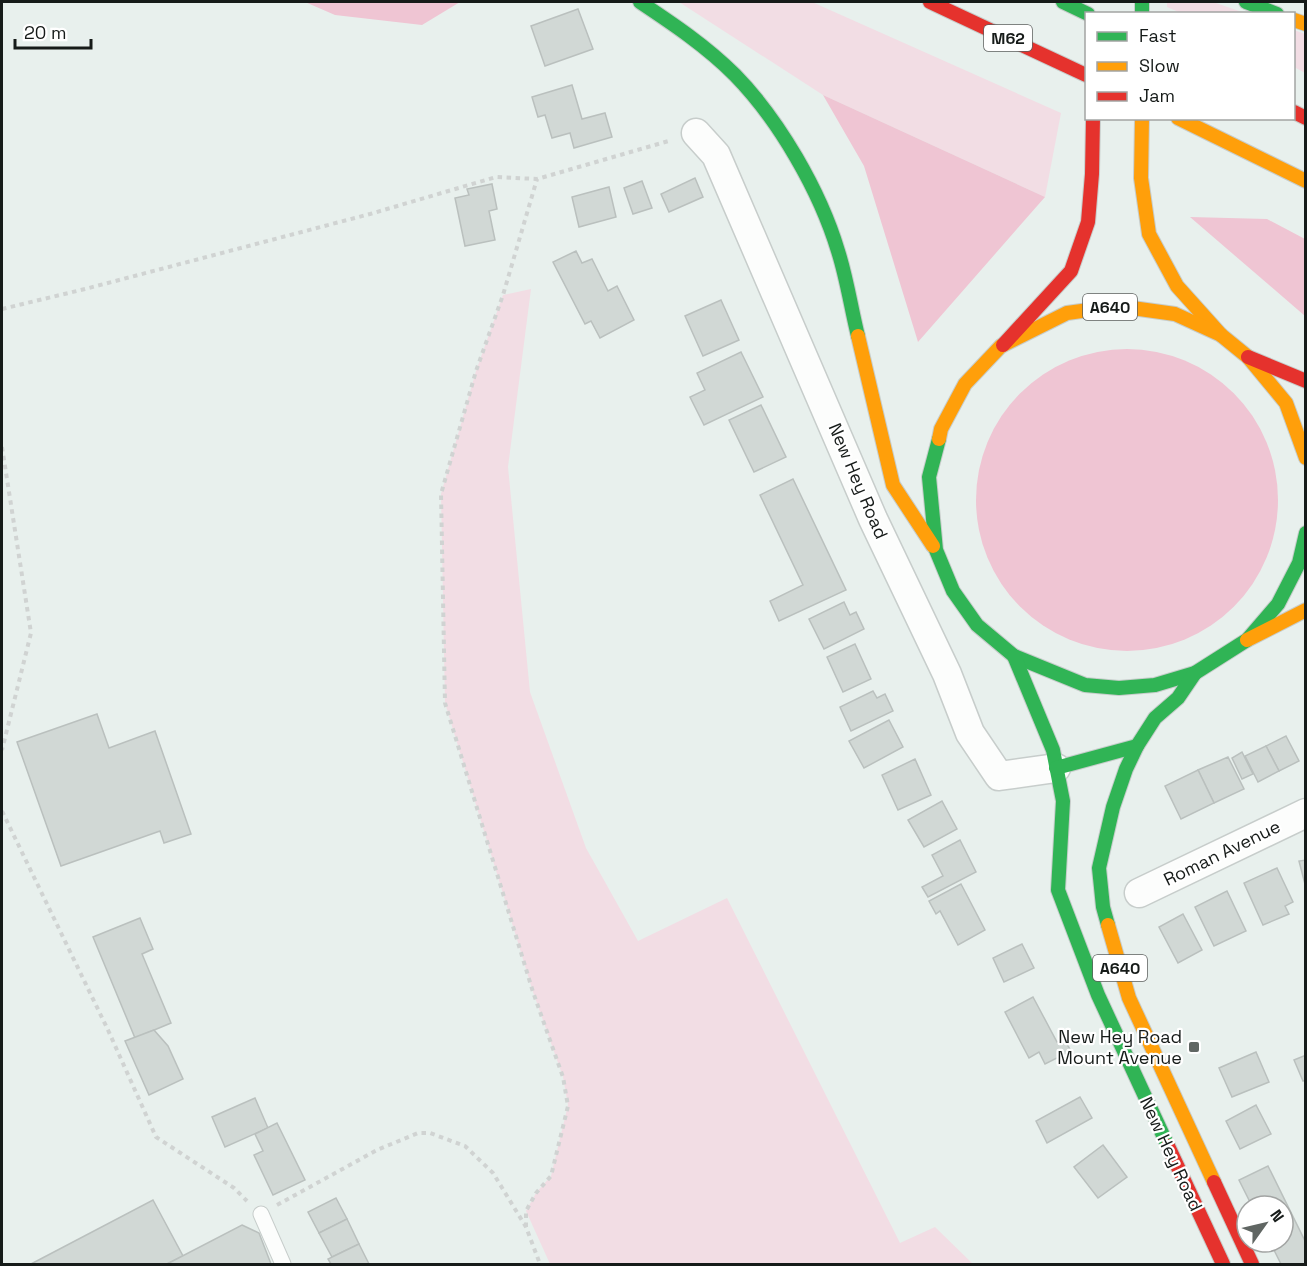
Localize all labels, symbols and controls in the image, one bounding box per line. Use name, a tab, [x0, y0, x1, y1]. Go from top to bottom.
scale bar	[15, 12, 92, 50]
legend	[1085, 12, 1295, 120]
text: 20 m	[24, 21, 67, 44]
text: Fast	[1139, 24, 1176, 47]
road number: M62	[984, 25, 1032, 51]
text: Slow	[1139, 54, 1180, 77]
text: Jam	[1139, 84, 1175, 107]
road number: A640	[1083, 294, 1137, 320]
street label: New Hey Road	[824, 419, 893, 542]
street label: Roman Avenue	[1160, 814, 1284, 891]
road number: A640	[1093, 955, 1147, 981]
place label: New Hey Road Mount Avenue	[1057, 1025, 1182, 1069]
marker: New Hey Road Mount Avenue	[1187, 1040, 1201, 1054]
street label: New Hey Road	[1135, 1093, 1208, 1215]
north arrow	[1235, 1194, 1295, 1254]
text: N	[1265, 1206, 1289, 1226]

